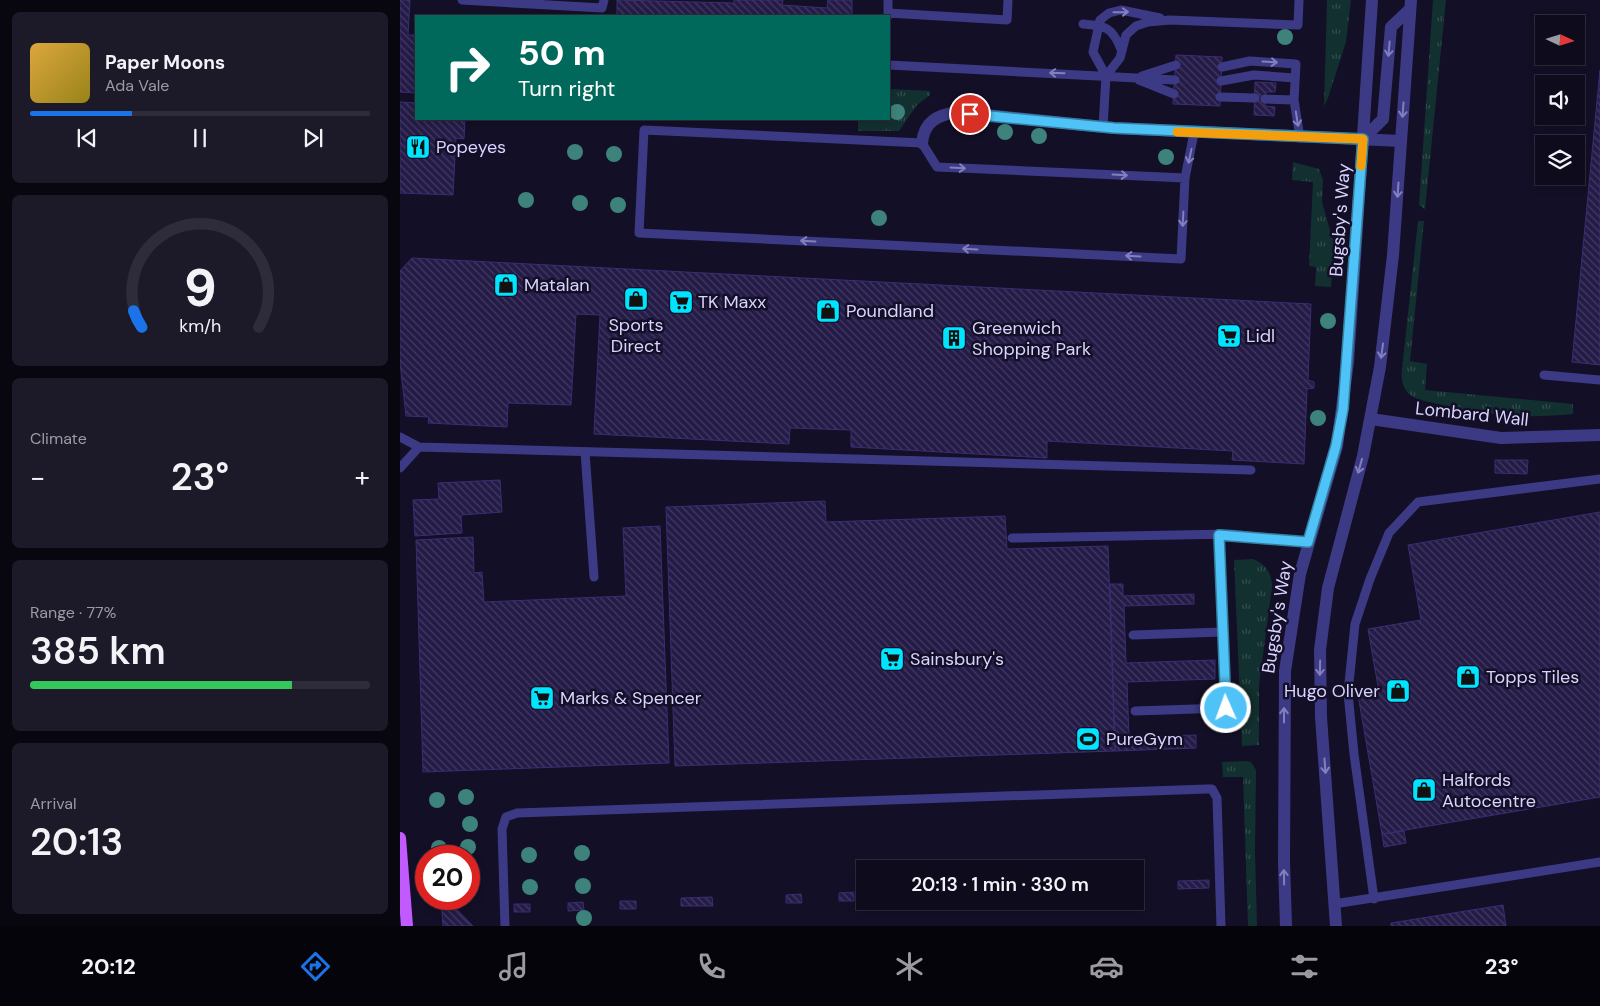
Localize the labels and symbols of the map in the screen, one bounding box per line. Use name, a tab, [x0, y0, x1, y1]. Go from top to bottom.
one-way arrow	[1112, 7, 1128, 17]
north arrow	[1535, 15, 1585, 65]
one-way arrow	[1384, 41, 1394, 57]
one-way arrow	[1262, 58, 1278, 67]
one-way arrow	[1049, 69, 1065, 78]
pin	[949, 93, 991, 135]
one-way arrow	[1399, 102, 1408, 118]
one-way arrow	[1293, 111, 1303, 127]
restaurant icon: Popeyes	[405, 134, 431, 160]
place label: Popeyes	[436, 135, 506, 159]
one-way arrow	[1184, 147, 1194, 163]
one-way arrow	[950, 163, 966, 172]
street label: Bugsby's Way	[1324, 163, 1356, 277]
one-way arrow	[1112, 171, 1128, 180]
one-way arrow	[1393, 181, 1403, 197]
one-way arrow	[1179, 210, 1188, 226]
one-way arrow	[800, 236, 816, 245]
one-way arrow	[962, 244, 978, 253]
one-way arrow	[1125, 252, 1141, 261]
shop icon: Matalan	[493, 272, 519, 298]
place label: Matalan	[524, 273, 590, 297]
shop icon: Sports Direct	[623, 286, 649, 312]
supermarket icon: TK Maxx	[668, 289, 694, 315]
place label: TK Maxx	[698, 290, 766, 314]
shop icon: Poundland	[815, 298, 841, 324]
place label: Poundland	[846, 299, 934, 323]
place label: Sports Direct	[608, 313, 664, 358]
place label: Greenwich Shopping Park	[972, 316, 1091, 361]
supermarket icon: Lidl	[1216, 323, 1242, 349]
place label: Lidl	[1246, 324, 1275, 348]
building icon: Greenwich Shopping Park	[941, 325, 967, 351]
one-way arrow	[1377, 343, 1387, 359]
street label: Lombard Wall	[1414, 396, 1530, 432]
one-way arrow	[1354, 458, 1364, 474]
street label: Bugsby's Way	[1256, 559, 1298, 675]
supermarket icon: Sainsbury's	[879, 646, 905, 672]
place label: Sainsbury's	[910, 647, 1004, 671]
one-way arrow	[1315, 660, 1325, 676]
shop icon: Topps Tiles	[1455, 664, 1481, 690]
place label: Topps Tiles	[1486, 665, 1579, 689]
shop icon: Hugo Oliver	[1385, 678, 1411, 704]
place label: Hugo Oliver	[1284, 679, 1380, 703]
position arrow	[1199, 681, 1251, 733]
supermarket icon: Marks & Spencer	[529, 685, 555, 711]
place label: Marks & Spencer	[560, 686, 702, 710]
one-way arrow	[1279, 707, 1289, 724]
sports icon: PureGym	[1075, 726, 1101, 752]
place label: PureGym	[1106, 727, 1183, 751]
one-way arrow	[1320, 757, 1329, 773]
place label: Halfords Autocentre	[1442, 768, 1536, 813]
shop icon: Halfords Autocentre	[1411, 777, 1437, 803]
speed limit sign: 20	[415, 845, 480, 910]
one-way arrow	[1279, 870, 1289, 886]

